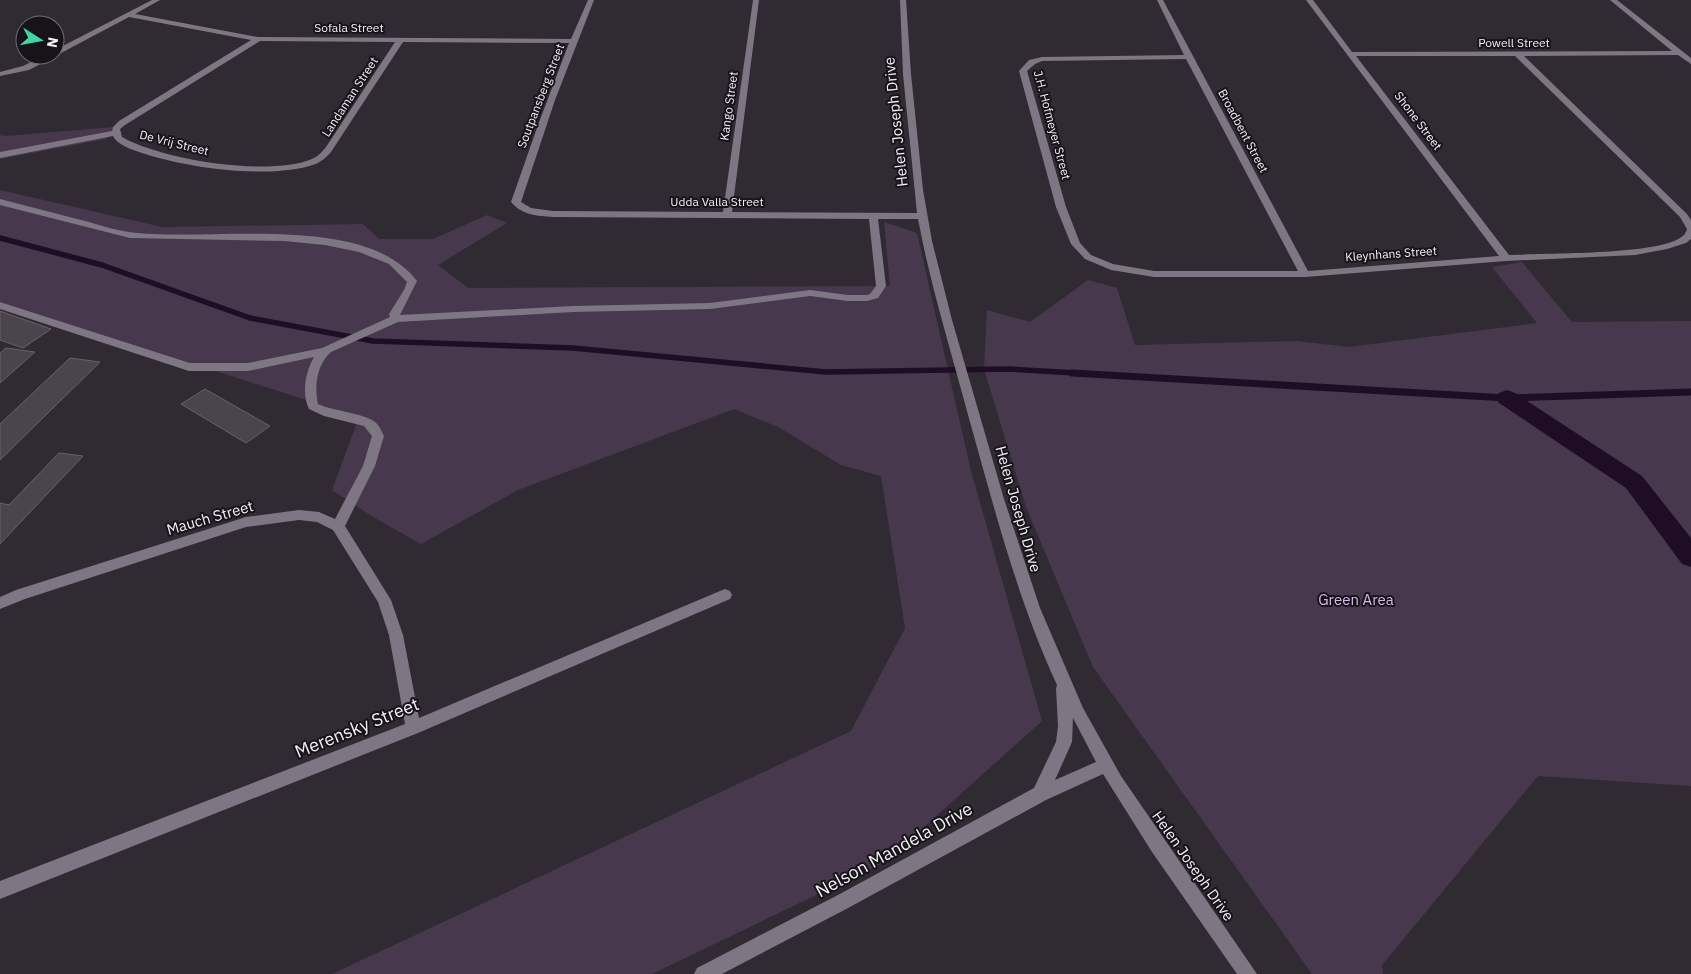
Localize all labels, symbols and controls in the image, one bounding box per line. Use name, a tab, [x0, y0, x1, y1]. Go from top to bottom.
north arrow	[15, 15, 65, 65]
street label: Sofala Street	[314, 20, 384, 35]
street label: Powell Street	[1478, 35, 1550, 50]
text: N	[43, 36, 63, 49]
street label: Soutpansberg Street	[514, 42, 567, 150]
street label: Landaman Street	[318, 54, 381, 139]
street label: Helen Joseph Drive	[879, 56, 912, 188]
street label: J.H. Hofmeyer Street	[1031, 69, 1074, 181]
street label: Kango Street	[716, 71, 741, 141]
street label: Broadbent Street	[1215, 86, 1272, 175]
street label: Shone Street	[1391, 88, 1445, 153]
street label: De Vrij Street	[138, 127, 210, 158]
street label: Udda Valla Street	[670, 194, 764, 209]
street label: Kleynhans Street	[1345, 243, 1437, 264]
street label: Helen Joseph Drive	[991, 444, 1046, 574]
street label: Mauch Street	[164, 496, 255, 539]
park label: Green Area	[1318, 590, 1394, 609]
street label: Merensky Street	[291, 692, 422, 763]
street label: Nelson Mandela Drive	[811, 797, 976, 902]
street label: Helen Joseph Drive	[1148, 807, 1239, 925]

